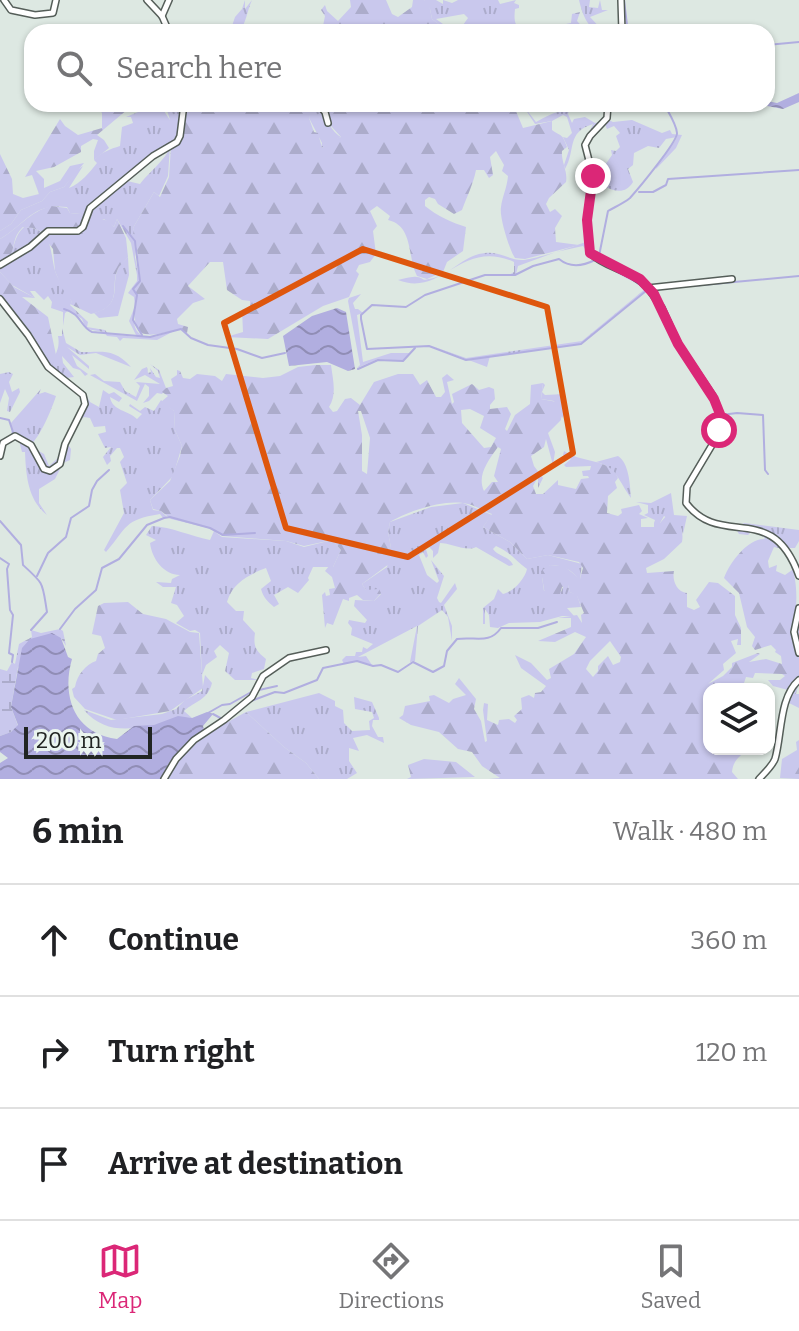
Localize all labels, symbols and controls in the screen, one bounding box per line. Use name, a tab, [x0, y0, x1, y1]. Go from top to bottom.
search box	[24, 24, 775, 112]
icon: search	[52, 46, 96, 90]
text: Search here	[116, 50, 283, 86]
route end	[575, 158, 611, 194]
route start	[701, 412, 737, 448]
map controls	[703, 683, 775, 755]
button: layers	[703, 683, 775, 755]
scale bar	[24, 723, 152, 759]
text: 200 m	[36, 727, 102, 754]
text: 6 min	[32, 811, 123, 852]
text: Walk · 480 m	[613, 816, 767, 847]
icon: ahead	[32, 918, 76, 962]
text: Continue	[108, 922, 239, 958]
text: 360 m	[690, 925, 767, 956]
icon: right	[32, 1030, 76, 1074]
text: Turn right	[108, 1034, 255, 1070]
text: 120 m	[696, 1037, 767, 1068]
icon: arrive	[32, 1142, 76, 1186]
text: Arrive at destination	[108, 1146, 403, 1182]
tab: Map	[98, 1239, 142, 1314]
tab: Directions	[339, 1239, 444, 1314]
tab: Saved	[641, 1239, 701, 1314]

